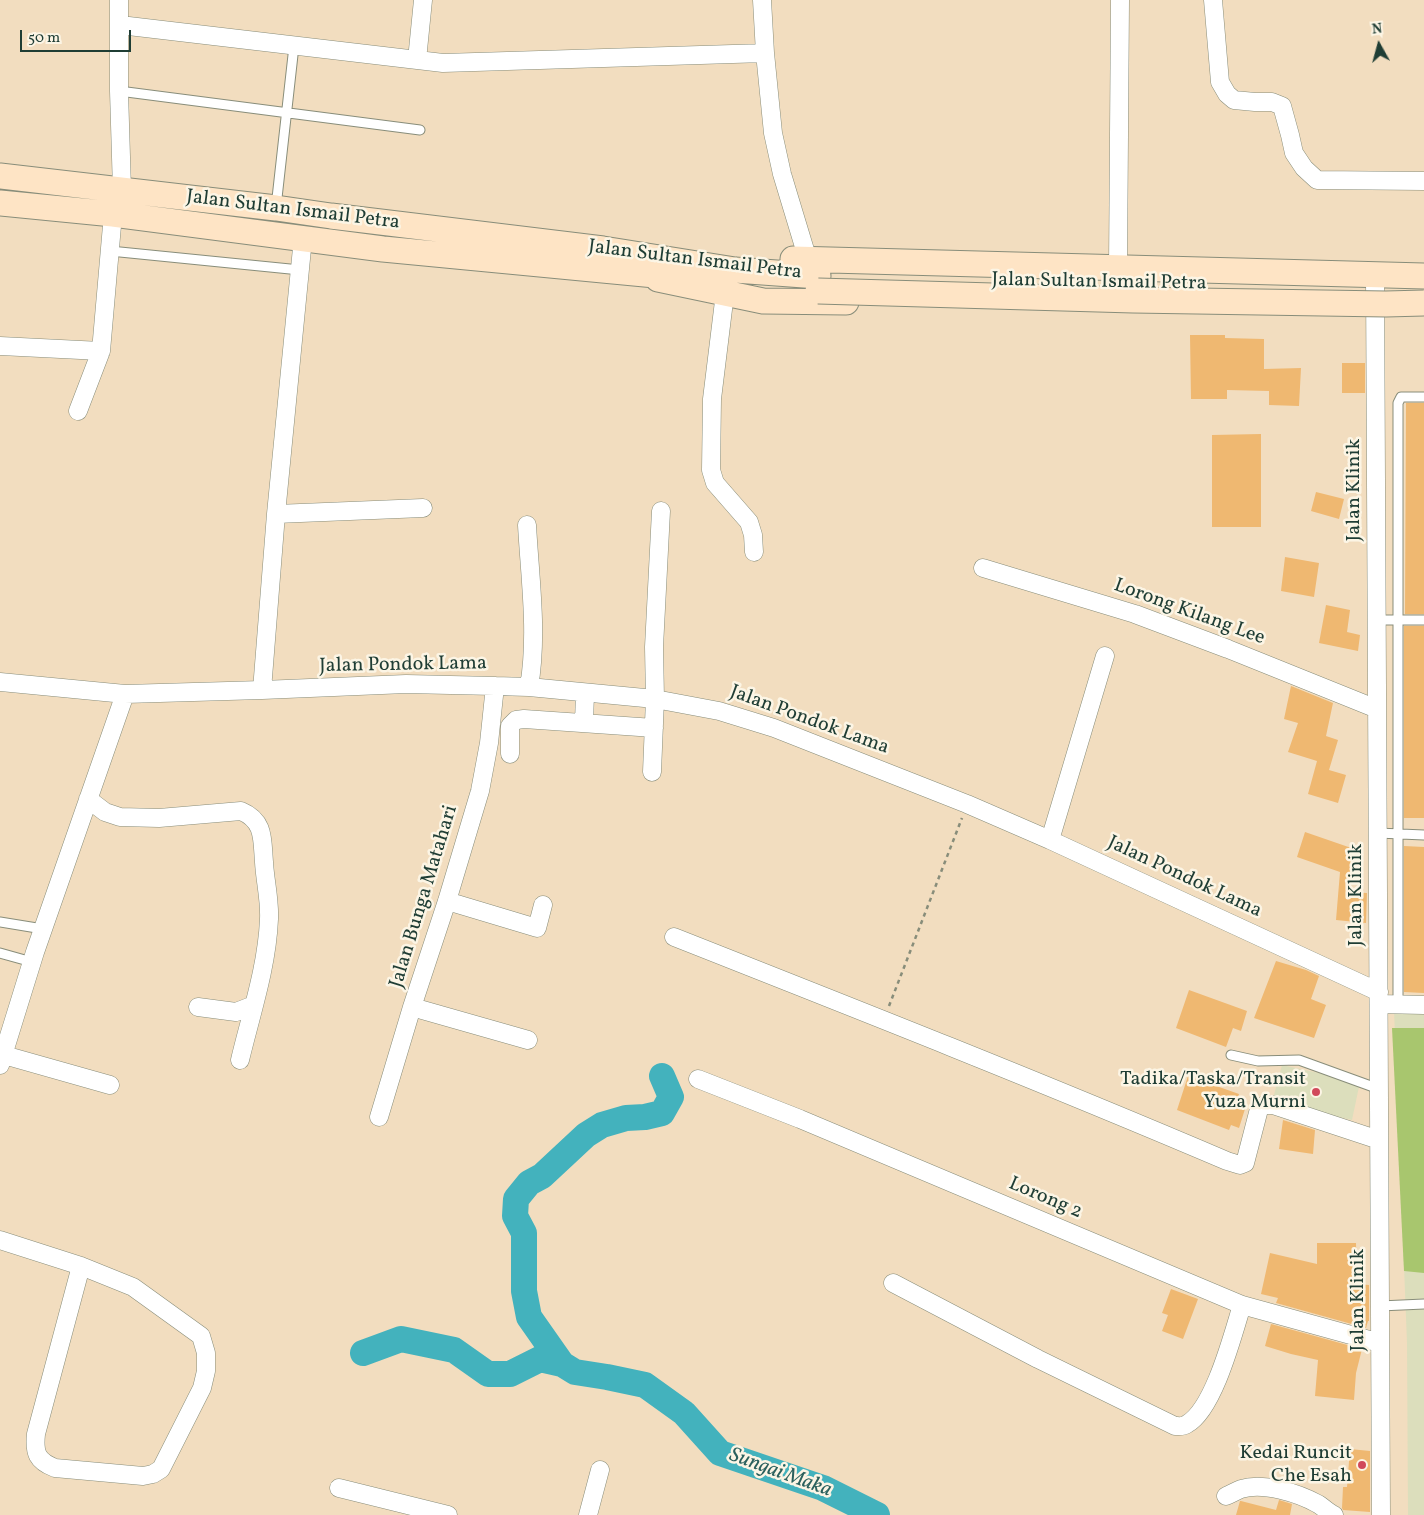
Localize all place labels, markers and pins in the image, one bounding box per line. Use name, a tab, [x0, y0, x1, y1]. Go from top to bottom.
place label: Tadika/Taska/Transit Yuza Murni	[1120, 1068, 1306, 1115]
marker: Tadika/Taska/Transit Yuza Murni	[1310, 1086, 1322, 1098]
place label: Kedai Runcit Che Esah	[1240, 1442, 1352, 1489]
marker: Kedai Runcit Che Esah	[1356, 1459, 1368, 1471]

